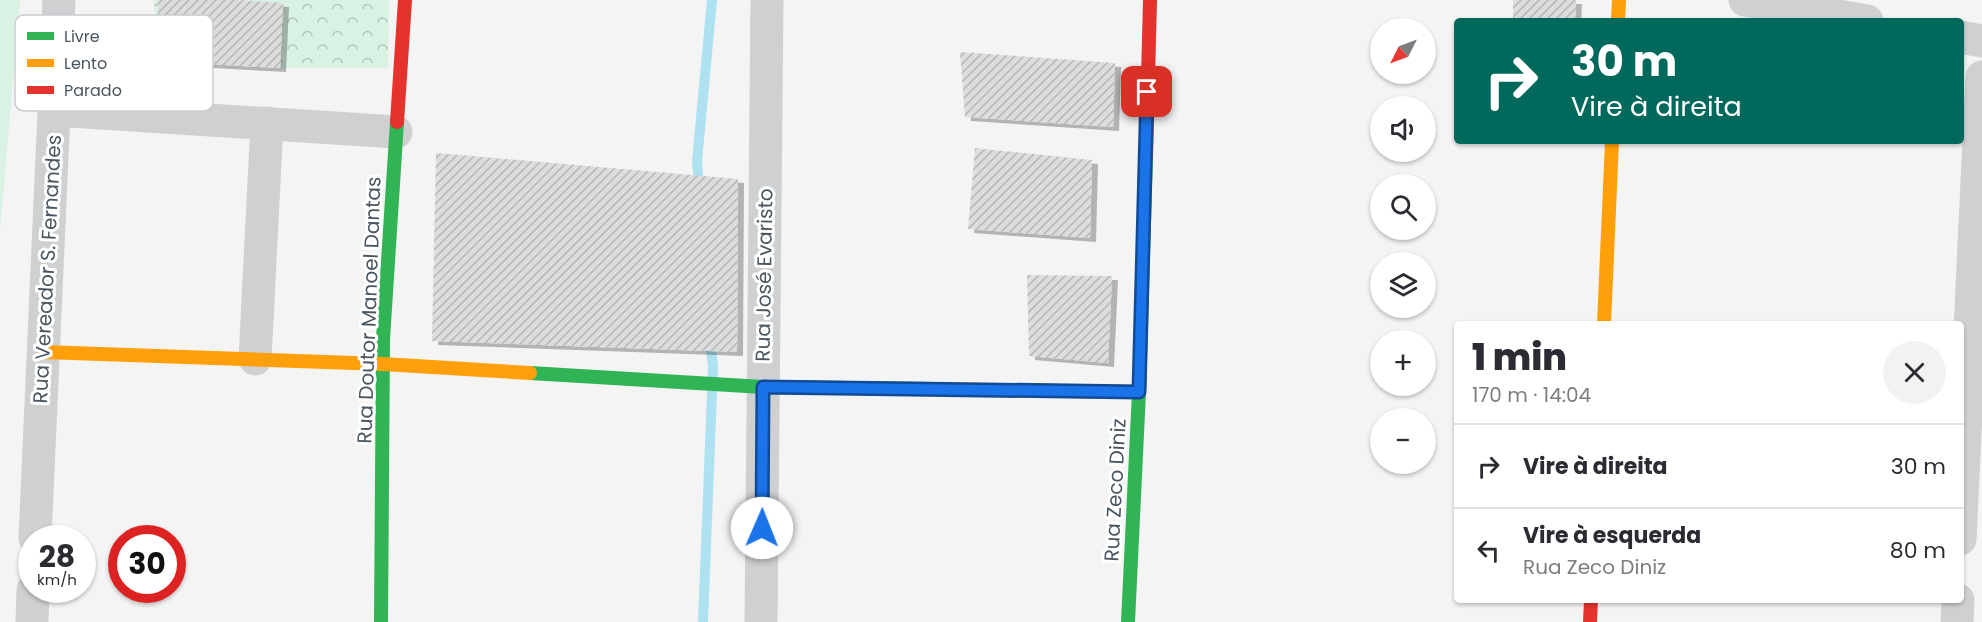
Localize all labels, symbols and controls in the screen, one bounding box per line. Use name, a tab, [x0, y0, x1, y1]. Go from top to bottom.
legend	[15, 15, 213, 111]
north arrow	[1370, 18, 1436, 84]
map controls	[1370, 18, 1436, 474]
text: Livre	[64, 25, 100, 48]
text: 30 m	[1571, 32, 1677, 91]
icon: right	[1472, 42, 1550, 120]
text: Lento	[64, 52, 107, 75]
pin	[1121, 66, 1172, 117]
icon: arrive	[1130, 75, 1163, 108]
text: Parado	[64, 79, 122, 102]
text: Vire à direita	[1571, 88, 1742, 125]
button: sound	[1370, 96, 1436, 162]
street label: Rua Vereador S. Fernandes	[26, 134, 68, 404]
button: search	[1370, 174, 1436, 240]
street label: Rua Doutor Manoel Dantas	[350, 176, 388, 444]
street label: Rua José Evaristo	[748, 188, 780, 362]
button: layers	[1370, 252, 1436, 318]
button: +	[1370, 330, 1436, 396]
text: 1 min	[1472, 332, 1567, 383]
button: close	[1883, 341, 1946, 404]
text: 170 m · 14:04	[1472, 381, 1591, 409]
button: −	[1370, 408, 1436, 474]
street label: Rua Zeco Diniz	[1097, 418, 1133, 562]
icon: right	[1472, 450, 1505, 483]
text: Vire à direita	[1523, 451, 1668, 482]
text: 30 m	[1891, 451, 1946, 482]
position arrow	[730, 496, 794, 560]
text: Vire à esquerda	[1523, 520, 1701, 551]
speed limit sign: 30	[108, 525, 186, 603]
icon: left	[1472, 534, 1505, 567]
text: 28	[39, 535, 75, 578]
text: 80 m	[1890, 535, 1946, 566]
text: Rua Zeco Diniz	[1523, 553, 1666, 581]
text: km/h	[37, 569, 77, 590]

